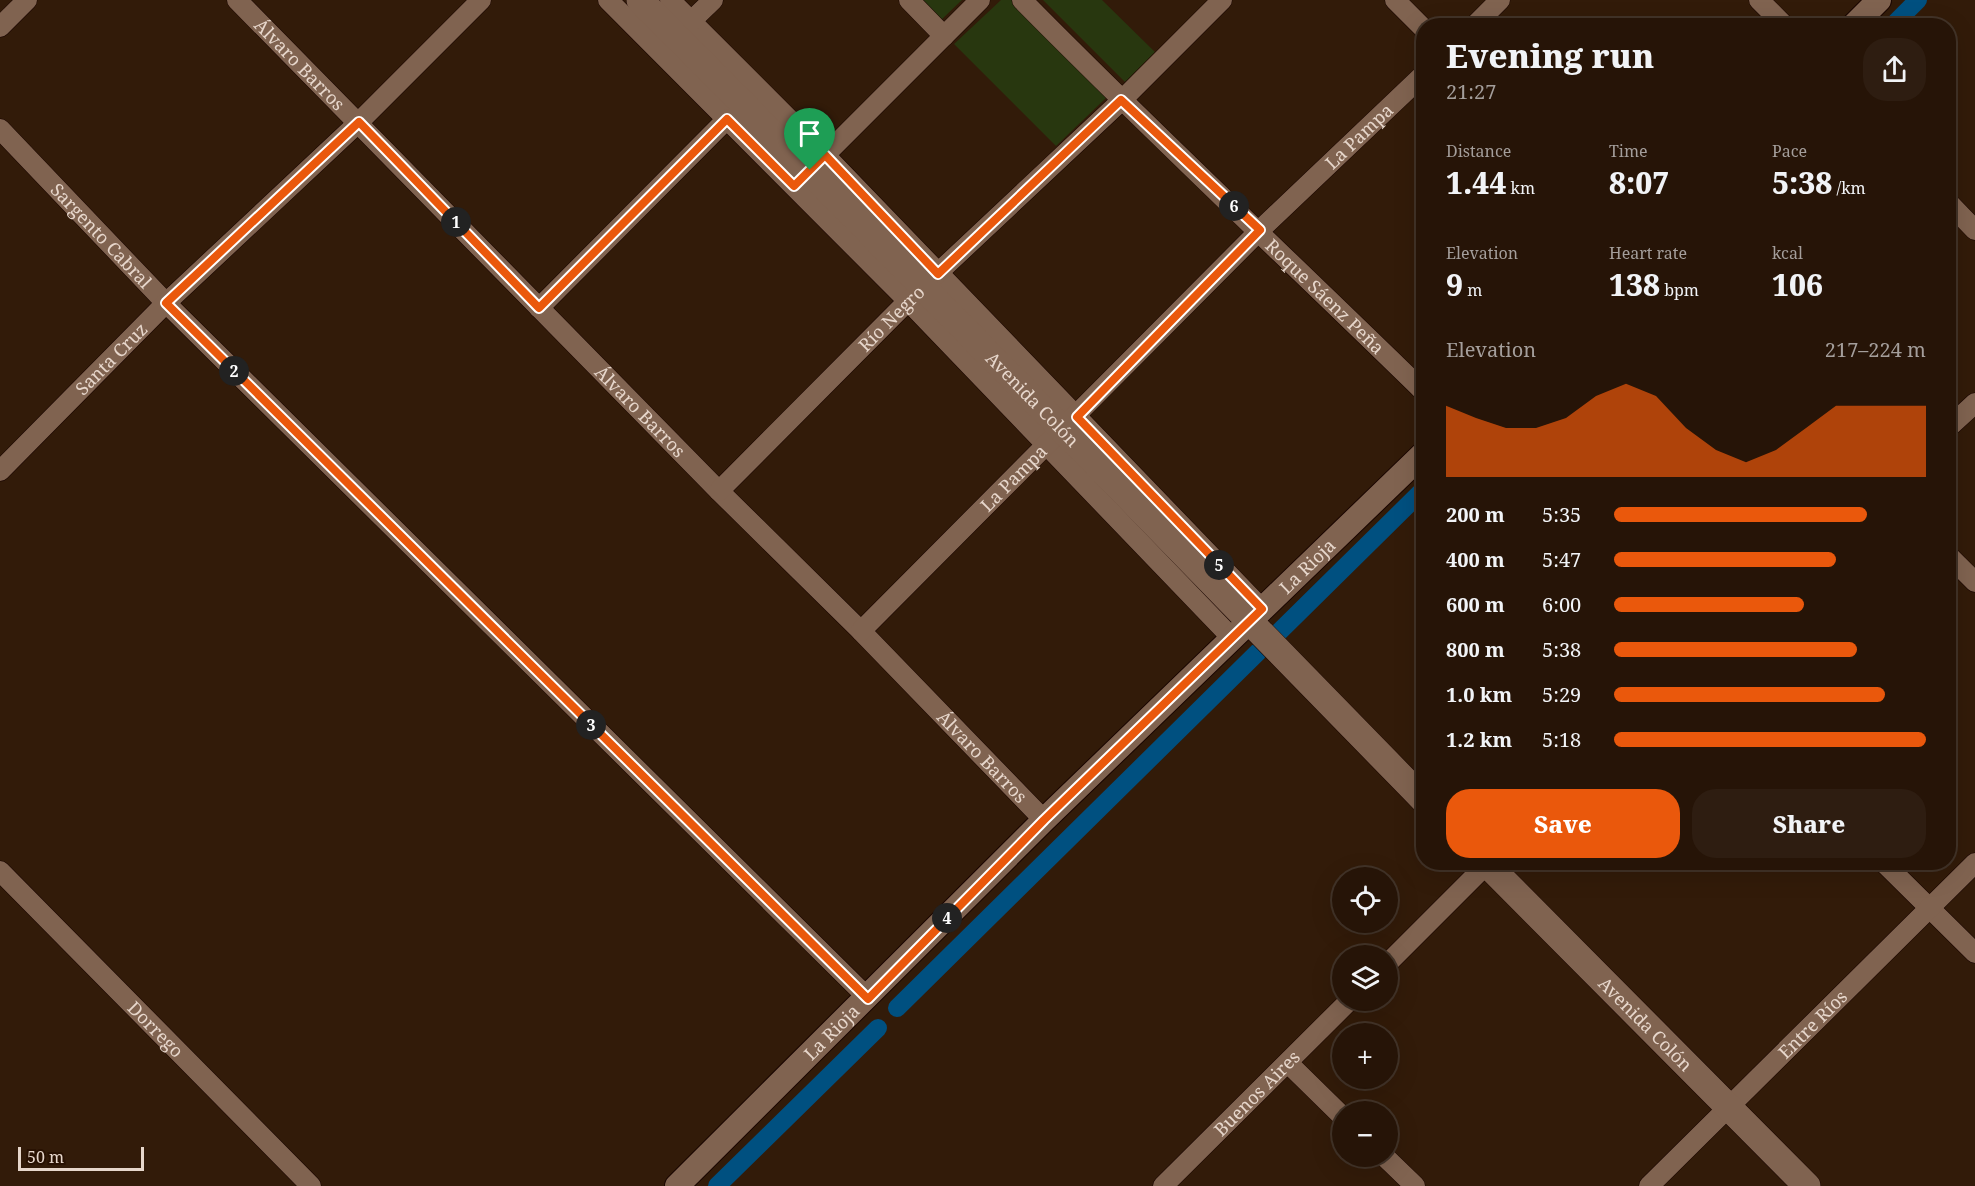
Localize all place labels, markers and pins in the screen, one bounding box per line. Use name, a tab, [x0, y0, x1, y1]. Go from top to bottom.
pin	[784, 108, 835, 170]
pin: 6	[1219, 191, 1249, 221]
pin: 1	[441, 207, 471, 237]
pin: 2	[219, 356, 249, 386]
pin: 5	[1204, 550, 1234, 580]
pin: 3	[576, 710, 606, 740]
pin: 4	[932, 903, 962, 933]

